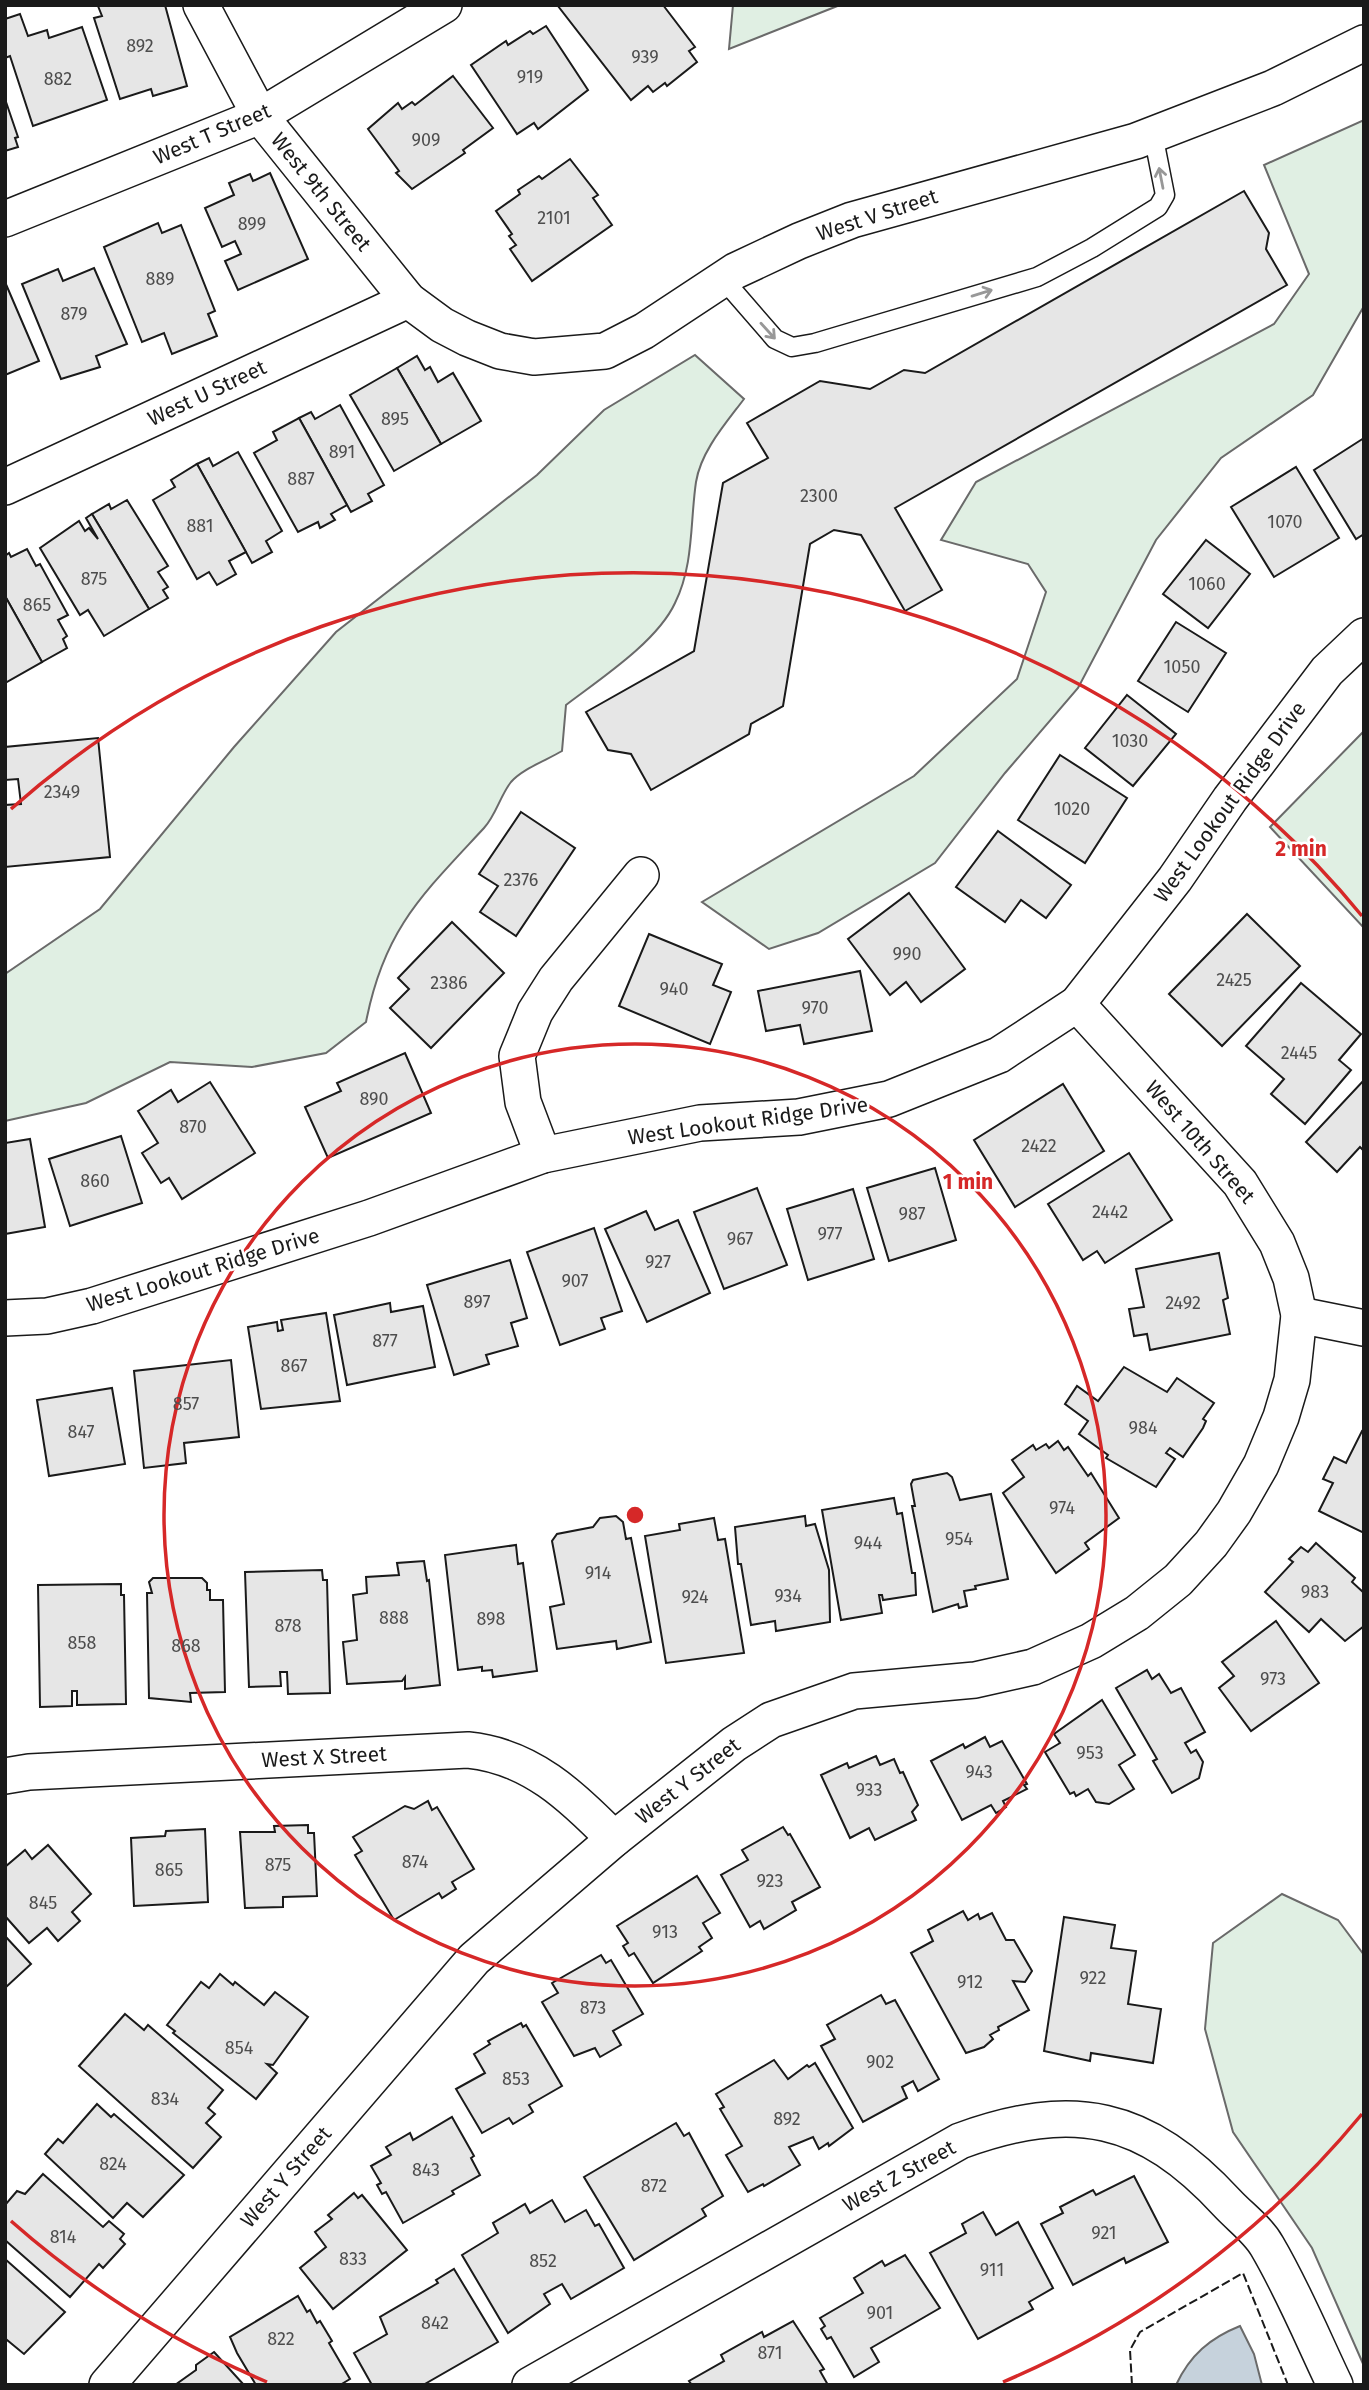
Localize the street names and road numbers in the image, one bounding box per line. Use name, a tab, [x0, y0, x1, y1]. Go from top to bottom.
street label: West T Street	[149, 97, 275, 170]
street label: West 9th Street	[265, 127, 377, 257]
street label: West V Street	[813, 183, 941, 247]
street label: West U Street	[144, 354, 271, 432]
street label: West Lookout Ridge Drive	[1148, 696, 1312, 908]
street label: West 10th Street	[1139, 1075, 1261, 1209]
street label: West Lookout Ridge Drive	[626, 1091, 870, 1151]
street label: West Lookout Ridge Drive	[83, 1222, 323, 1318]
street label: West Y Street	[630, 1732, 746, 1830]
street label: West X Street	[261, 1741, 388, 1773]
street label: West Y Street	[235, 2121, 337, 2233]
street label: West Z Street	[838, 2134, 960, 2218]

